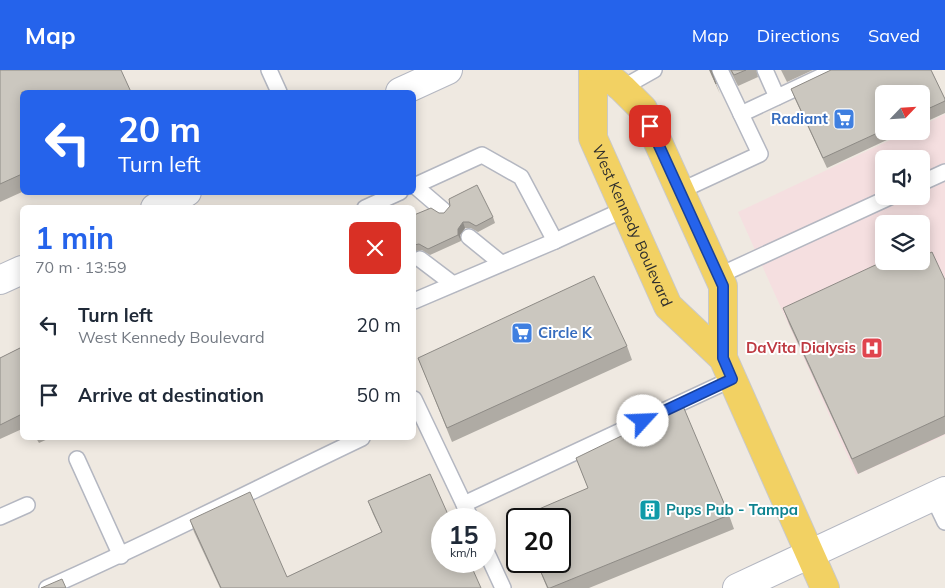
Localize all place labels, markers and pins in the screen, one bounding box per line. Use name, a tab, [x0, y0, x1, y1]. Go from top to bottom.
pin	[629, 105, 671, 147]
supermarket icon: Radiant	[832, 107, 856, 131]
place label: Radiant	[771, 109, 828, 128]
supermarket icon: Circle K	[510, 321, 534, 345]
place label: Circle K	[538, 323, 593, 342]
hospital icon: DaVita Dialysis	[860, 336, 884, 360]
place label: DaVita Dialysis	[746, 338, 856, 357]
building icon: Pups Pub - Tampa	[638, 498, 662, 522]
place label: Pups Pub - Tampa	[666, 500, 798, 519]

